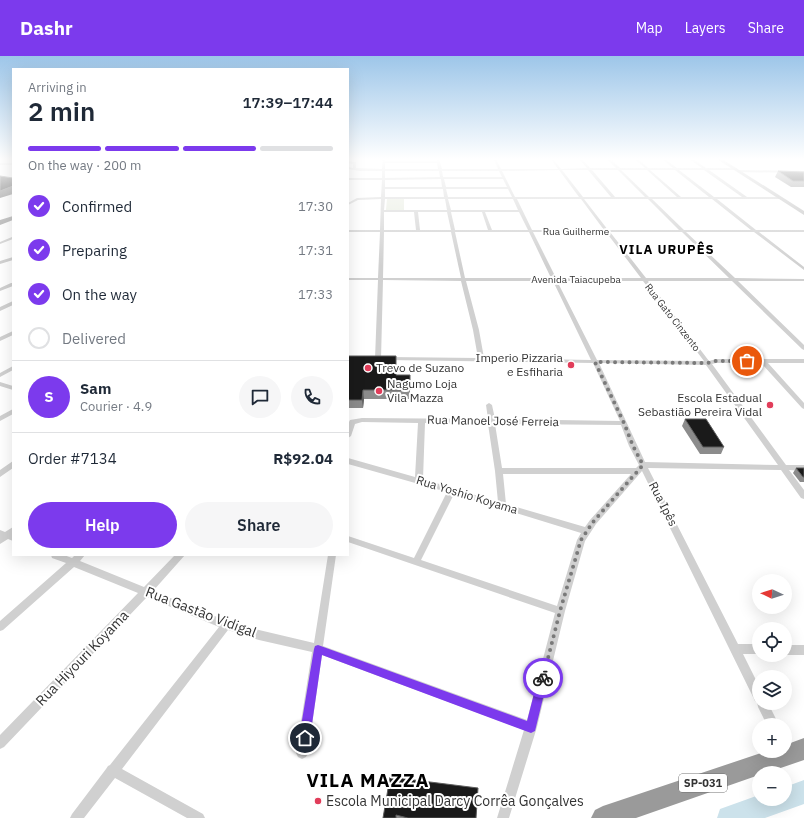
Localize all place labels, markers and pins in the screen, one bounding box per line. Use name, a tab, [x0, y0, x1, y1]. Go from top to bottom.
pin	[730, 344, 764, 378]
place label: Imperio Pizzaria e Esfiharia	[476, 350, 564, 379]
place label: Trevo de Suzano	[376, 360, 464, 375]
marker: Imperio Pizzaria e Esfiharia	[566, 360, 576, 370]
marker: Trevo de Suzano	[363, 363, 373, 373]
place label: Nagumo Loja Vila Mazza	[387, 376, 458, 405]
marker: Nagumo Loja Vila Mazza	[374, 386, 384, 396]
place label: Escola Estadual Sebastião Pereira Vidal	[638, 390, 762, 419]
marker: Escola Estadual Sebastião Pereira Vidal	[765, 400, 775, 410]
pin	[288, 721, 322, 755]
place label: Escola Municipal Darcy Corrêa Gonçalves	[326, 792, 584, 810]
marker: Escola Municipal Darcy Corrêa Gonçalves	[313, 796, 323, 806]

